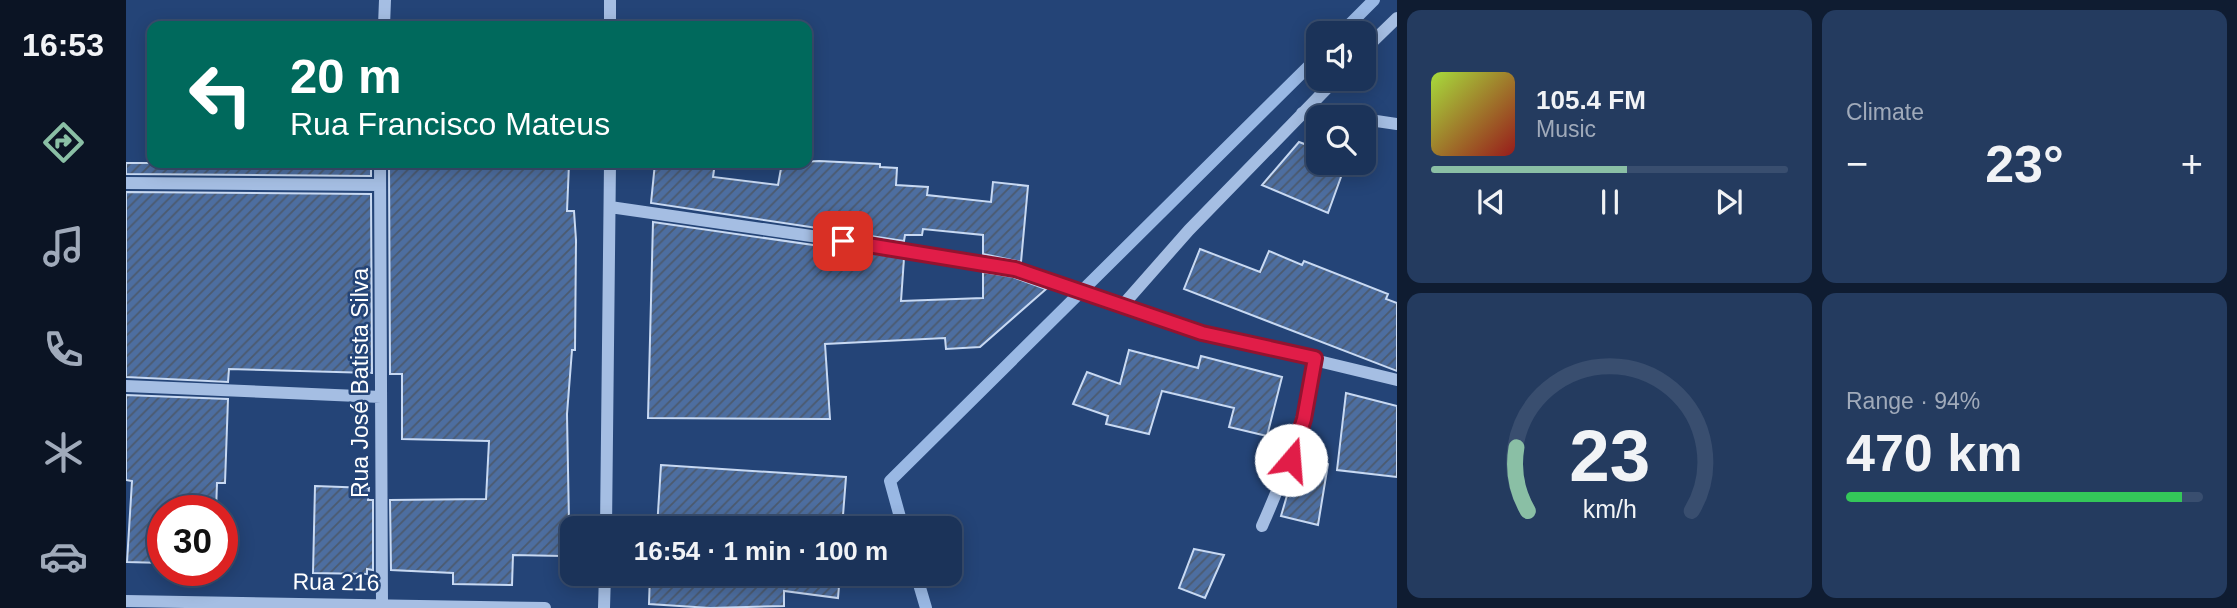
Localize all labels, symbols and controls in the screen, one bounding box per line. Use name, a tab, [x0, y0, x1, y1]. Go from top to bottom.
map controls	[1306, 21, 1376, 175]
button: sound	[1306, 21, 1376, 91]
text: 16:53	[22, 27, 104, 63]
icon: left	[175, 49, 266, 140]
text: 20 m	[290, 49, 402, 103]
text: 105.4 FM	[1536, 85, 1646, 115]
text: Climate	[1846, 99, 1924, 125]
button: search	[1306, 105, 1376, 175]
text: Rua Francisco Mateus	[290, 106, 610, 142]
text: Music	[1536, 116, 1596, 142]
icon: directions	[39, 118, 88, 167]
text: 23°	[1985, 135, 2064, 193]
text: −	[1846, 143, 1868, 185]
text: +	[2181, 143, 2203, 185]
icon: previous	[1472, 183, 1510, 221]
icon: pause	[1591, 183, 1629, 221]
icon: next	[1710, 183, 1748, 221]
pin	[813, 211, 873, 271]
icon: music	[39, 222, 88, 271]
icon: arrive	[824, 222, 862, 260]
street label: Rua José Batista Silva	[347, 268, 373, 498]
icon: phone	[39, 325, 88, 374]
text: Range · 94%	[1846, 388, 1980, 414]
text: 23	[1569, 416, 1650, 497]
position arrow	[1254, 423, 1328, 497]
text: 470 km	[1846, 424, 2022, 482]
icon: climate	[39, 428, 88, 477]
speed limit sign: 30	[147, 495, 238, 586]
text: km/h	[1582, 495, 1637, 523]
icon: car	[39, 532, 88, 581]
text: 16:54 · 1 min · 100 m	[634, 536, 888, 566]
street label: Rua 216	[292, 568, 380, 596]

